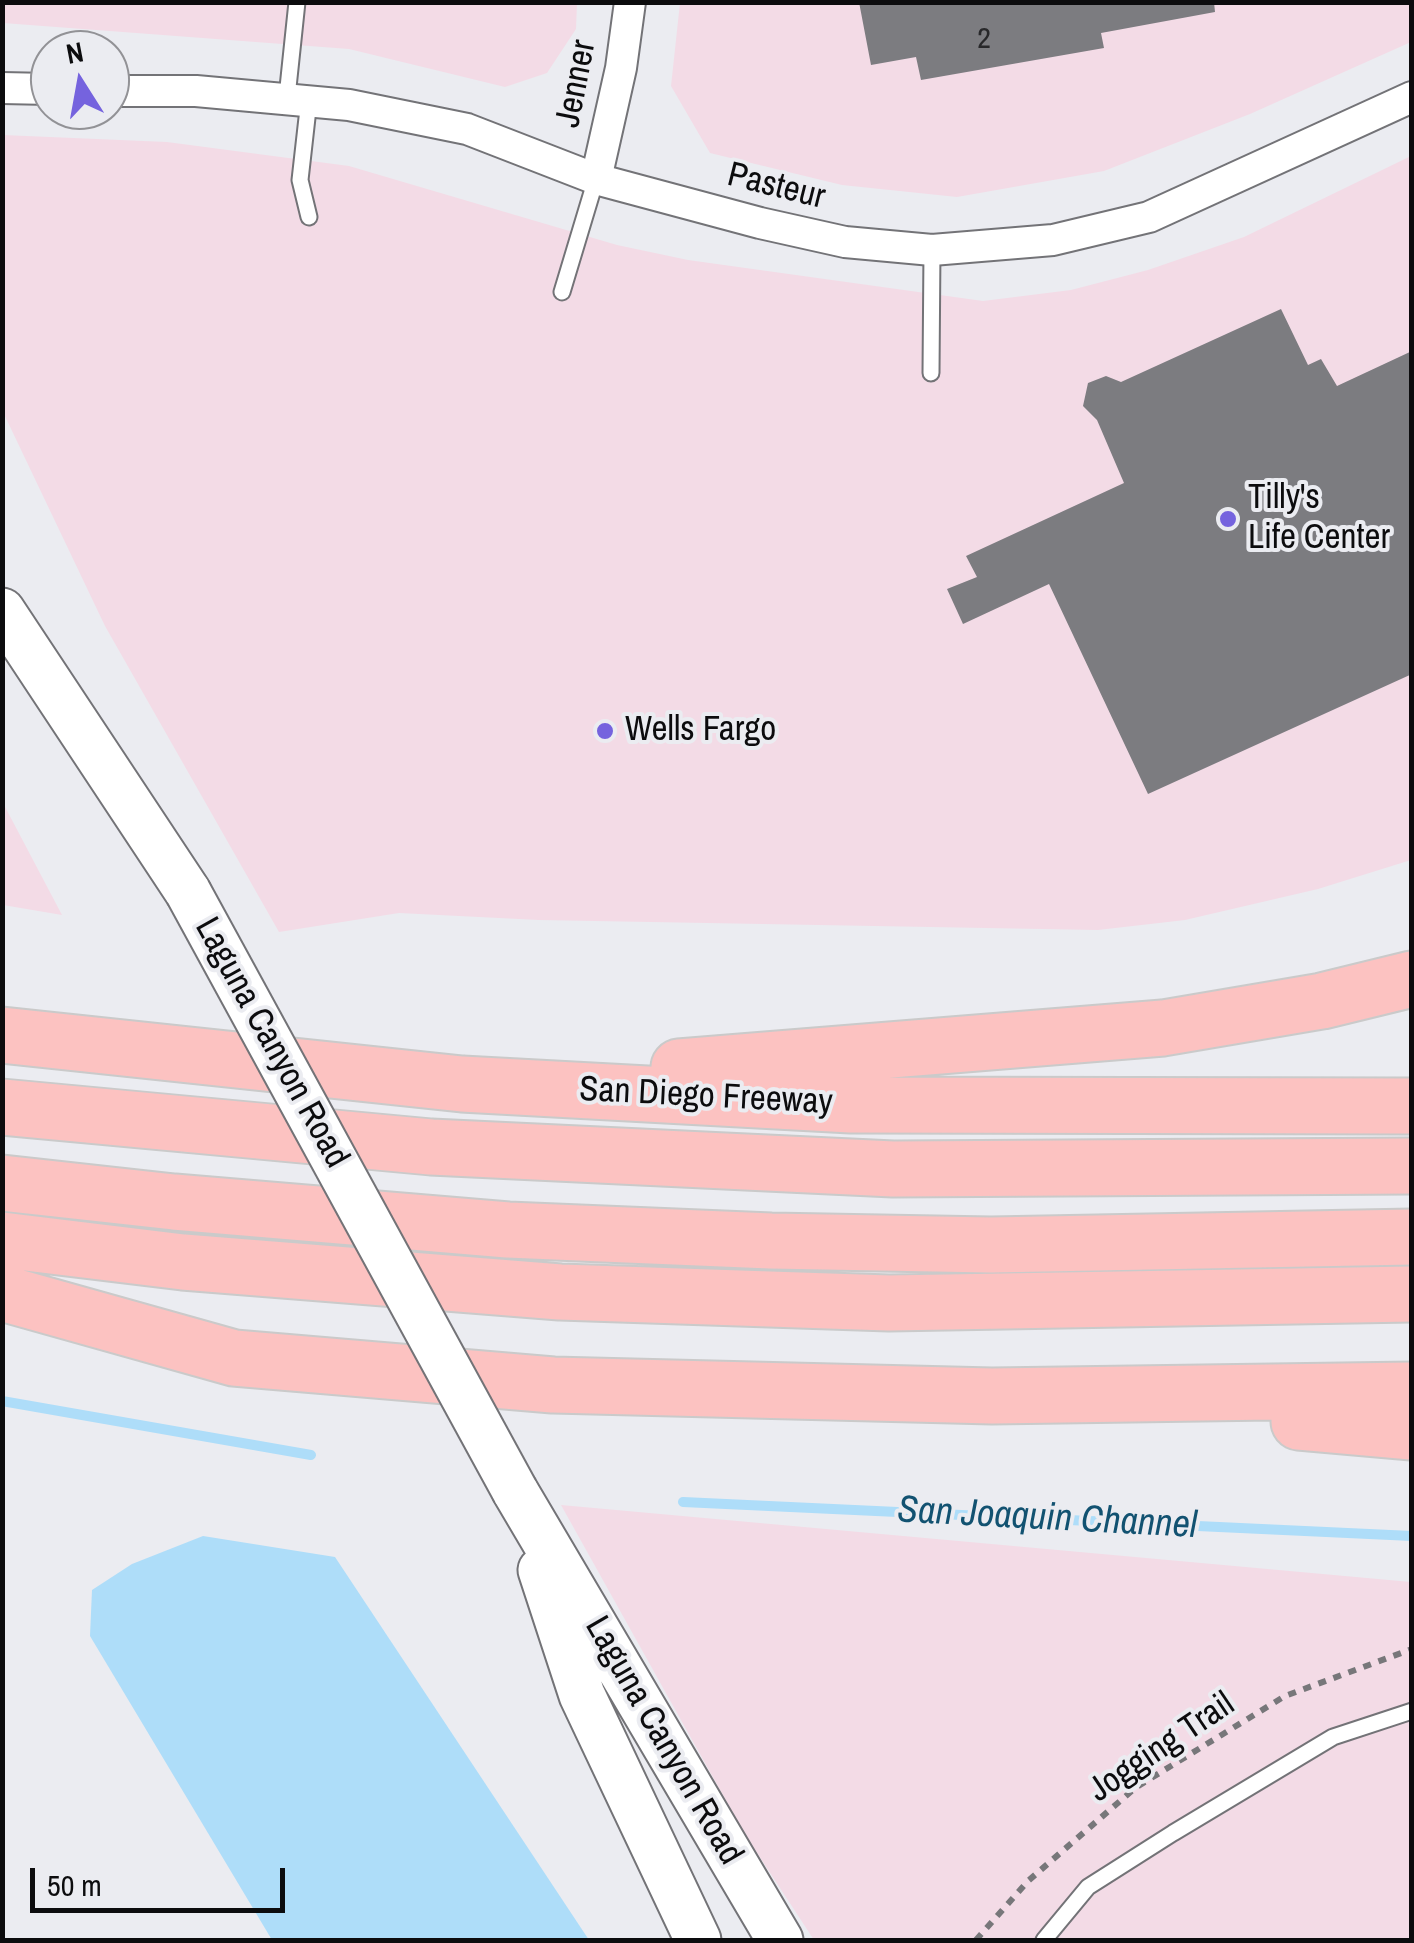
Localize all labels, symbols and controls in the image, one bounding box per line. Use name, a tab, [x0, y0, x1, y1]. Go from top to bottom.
house number: 2	[977, 22, 991, 58]
north arrow	[30, 30, 130, 130]
text: N	[63, 32, 86, 73]
street label: Jenner	[548, 37, 606, 131]
street label: Pasteur	[723, 155, 829, 219]
place label: Tilly's Life Center	[1248, 478, 1390, 560]
marker: Tilly's Life Center	[1217, 508, 1239, 530]
place label: Wells Fargo	[625, 710, 776, 752]
marker: Wells Fargo	[594, 720, 616, 742]
street label: Laguna Canyon Road	[185, 911, 357, 1175]
street label: San Diego Freeway	[578, 1069, 834, 1125]
water label: San Joaquin Channel	[896, 1488, 1198, 1550]
street label: Laguna Canyon Road	[575, 1610, 751, 1872]
street label: Jogging Trail	[1081, 1684, 1243, 1812]
scale bar	[35, 1848, 290, 1910]
text: 50 m	[47, 1865, 102, 1905]

